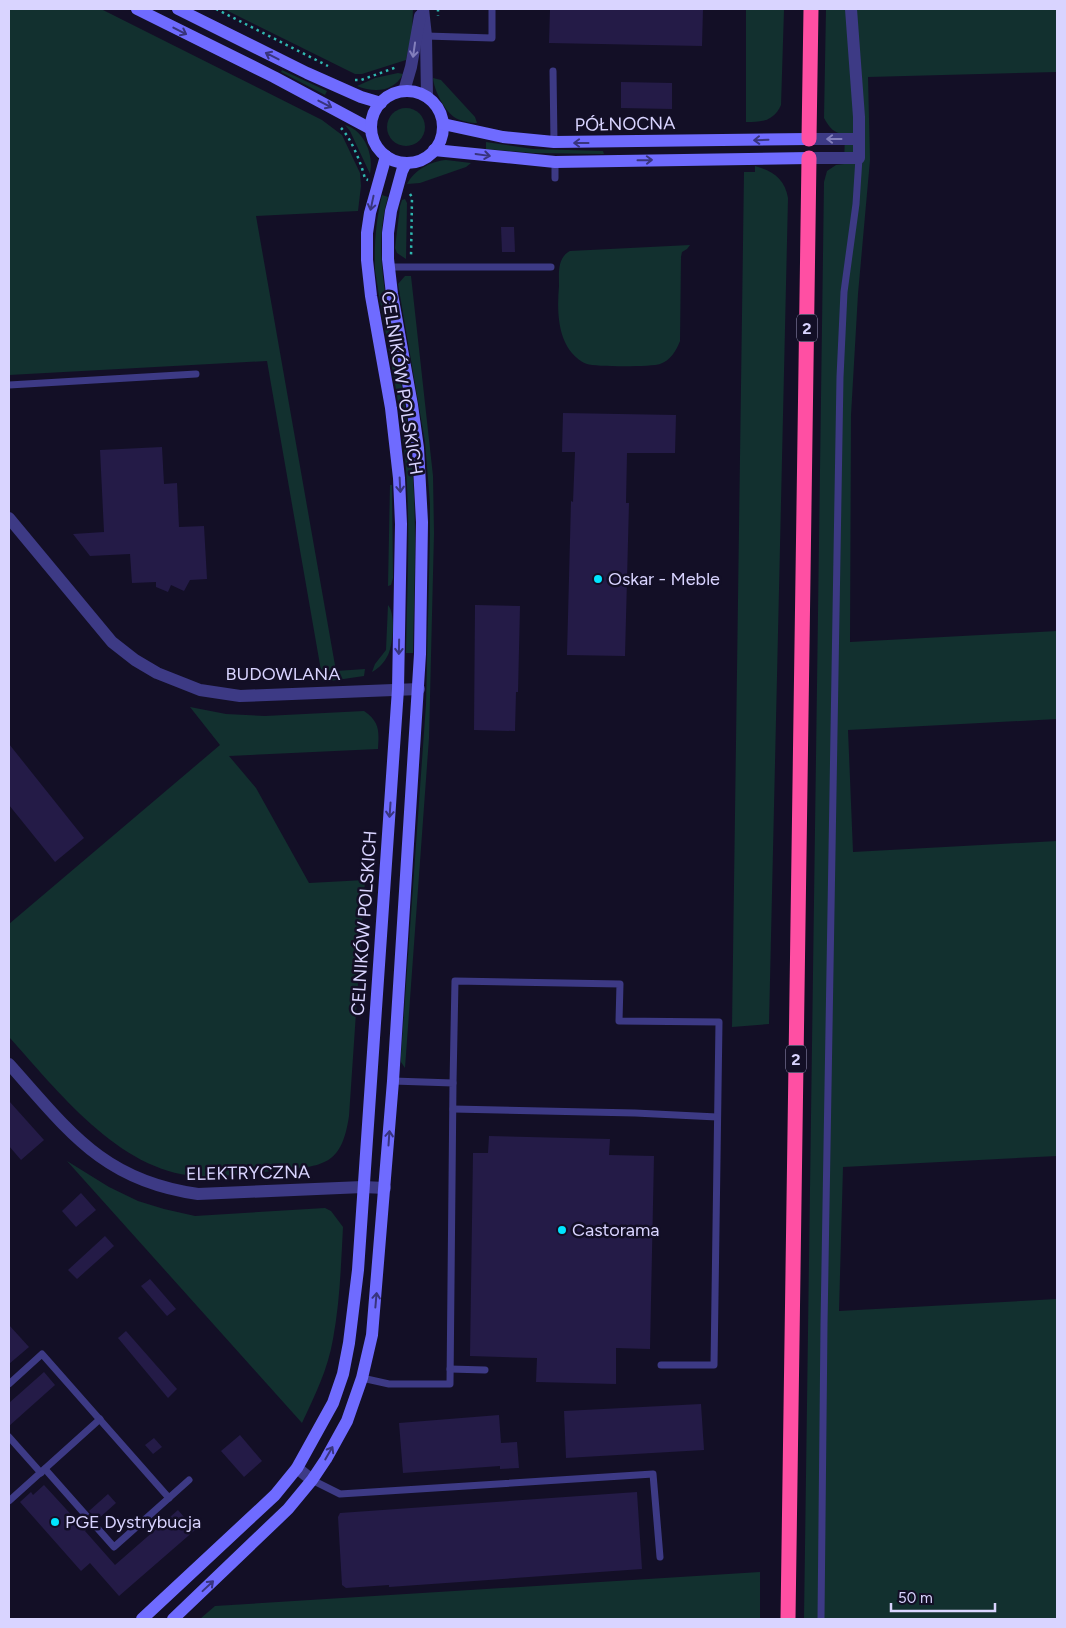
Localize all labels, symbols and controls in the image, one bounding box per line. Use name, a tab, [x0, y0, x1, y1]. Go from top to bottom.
one-way arrow	[173, 26, 188, 36]
one-way arrow	[408, 42, 418, 58]
one-way arrow	[265, 50, 280, 60]
one-way arrow	[318, 99, 333, 109]
street label: PÓŁNOCNA	[574, 112, 676, 136]
one-way arrow	[827, 134, 843, 144]
one-way arrow	[753, 135, 769, 144]
one-way arrow	[573, 138, 589, 148]
one-way arrow	[474, 150, 490, 160]
one-way arrow	[636, 155, 652, 165]
one-way arrow	[367, 194, 377, 210]
street label: CELNIKÓW POLSKICH	[377, 290, 427, 476]
road number: 2	[797, 314, 817, 342]
one-way arrow	[395, 477, 404, 493]
place label: Oskar - Meble	[608, 568, 720, 590]
marker: Oskar - Meble	[592, 573, 604, 585]
one-way arrow	[394, 639, 404, 655]
street label: BUDOWLANA	[226, 663, 340, 685]
one-way arrow	[385, 801, 394, 817]
street label: CELNIKÓW POLSKICH	[347, 830, 381, 1016]
road number: 2	[786, 1046, 806, 1072]
one-way arrow	[384, 1130, 393, 1146]
street label: ELEKTRYCZNA	[186, 1161, 310, 1185]
place label: Castorama	[572, 1219, 660, 1241]
marker: Castorama	[556, 1224, 568, 1236]
one-way arrow	[371, 1292, 380, 1308]
one-way arrow	[324, 1446, 334, 1461]
place label: PGE Dystrybucja	[65, 1511, 201, 1533]
marker: PGE Dystrybucja	[49, 1516, 61, 1528]
one-way arrow	[202, 1580, 215, 1592]
scale bar	[891, 1580, 995, 1612]
text: 50 m	[898, 1589, 933, 1607]

